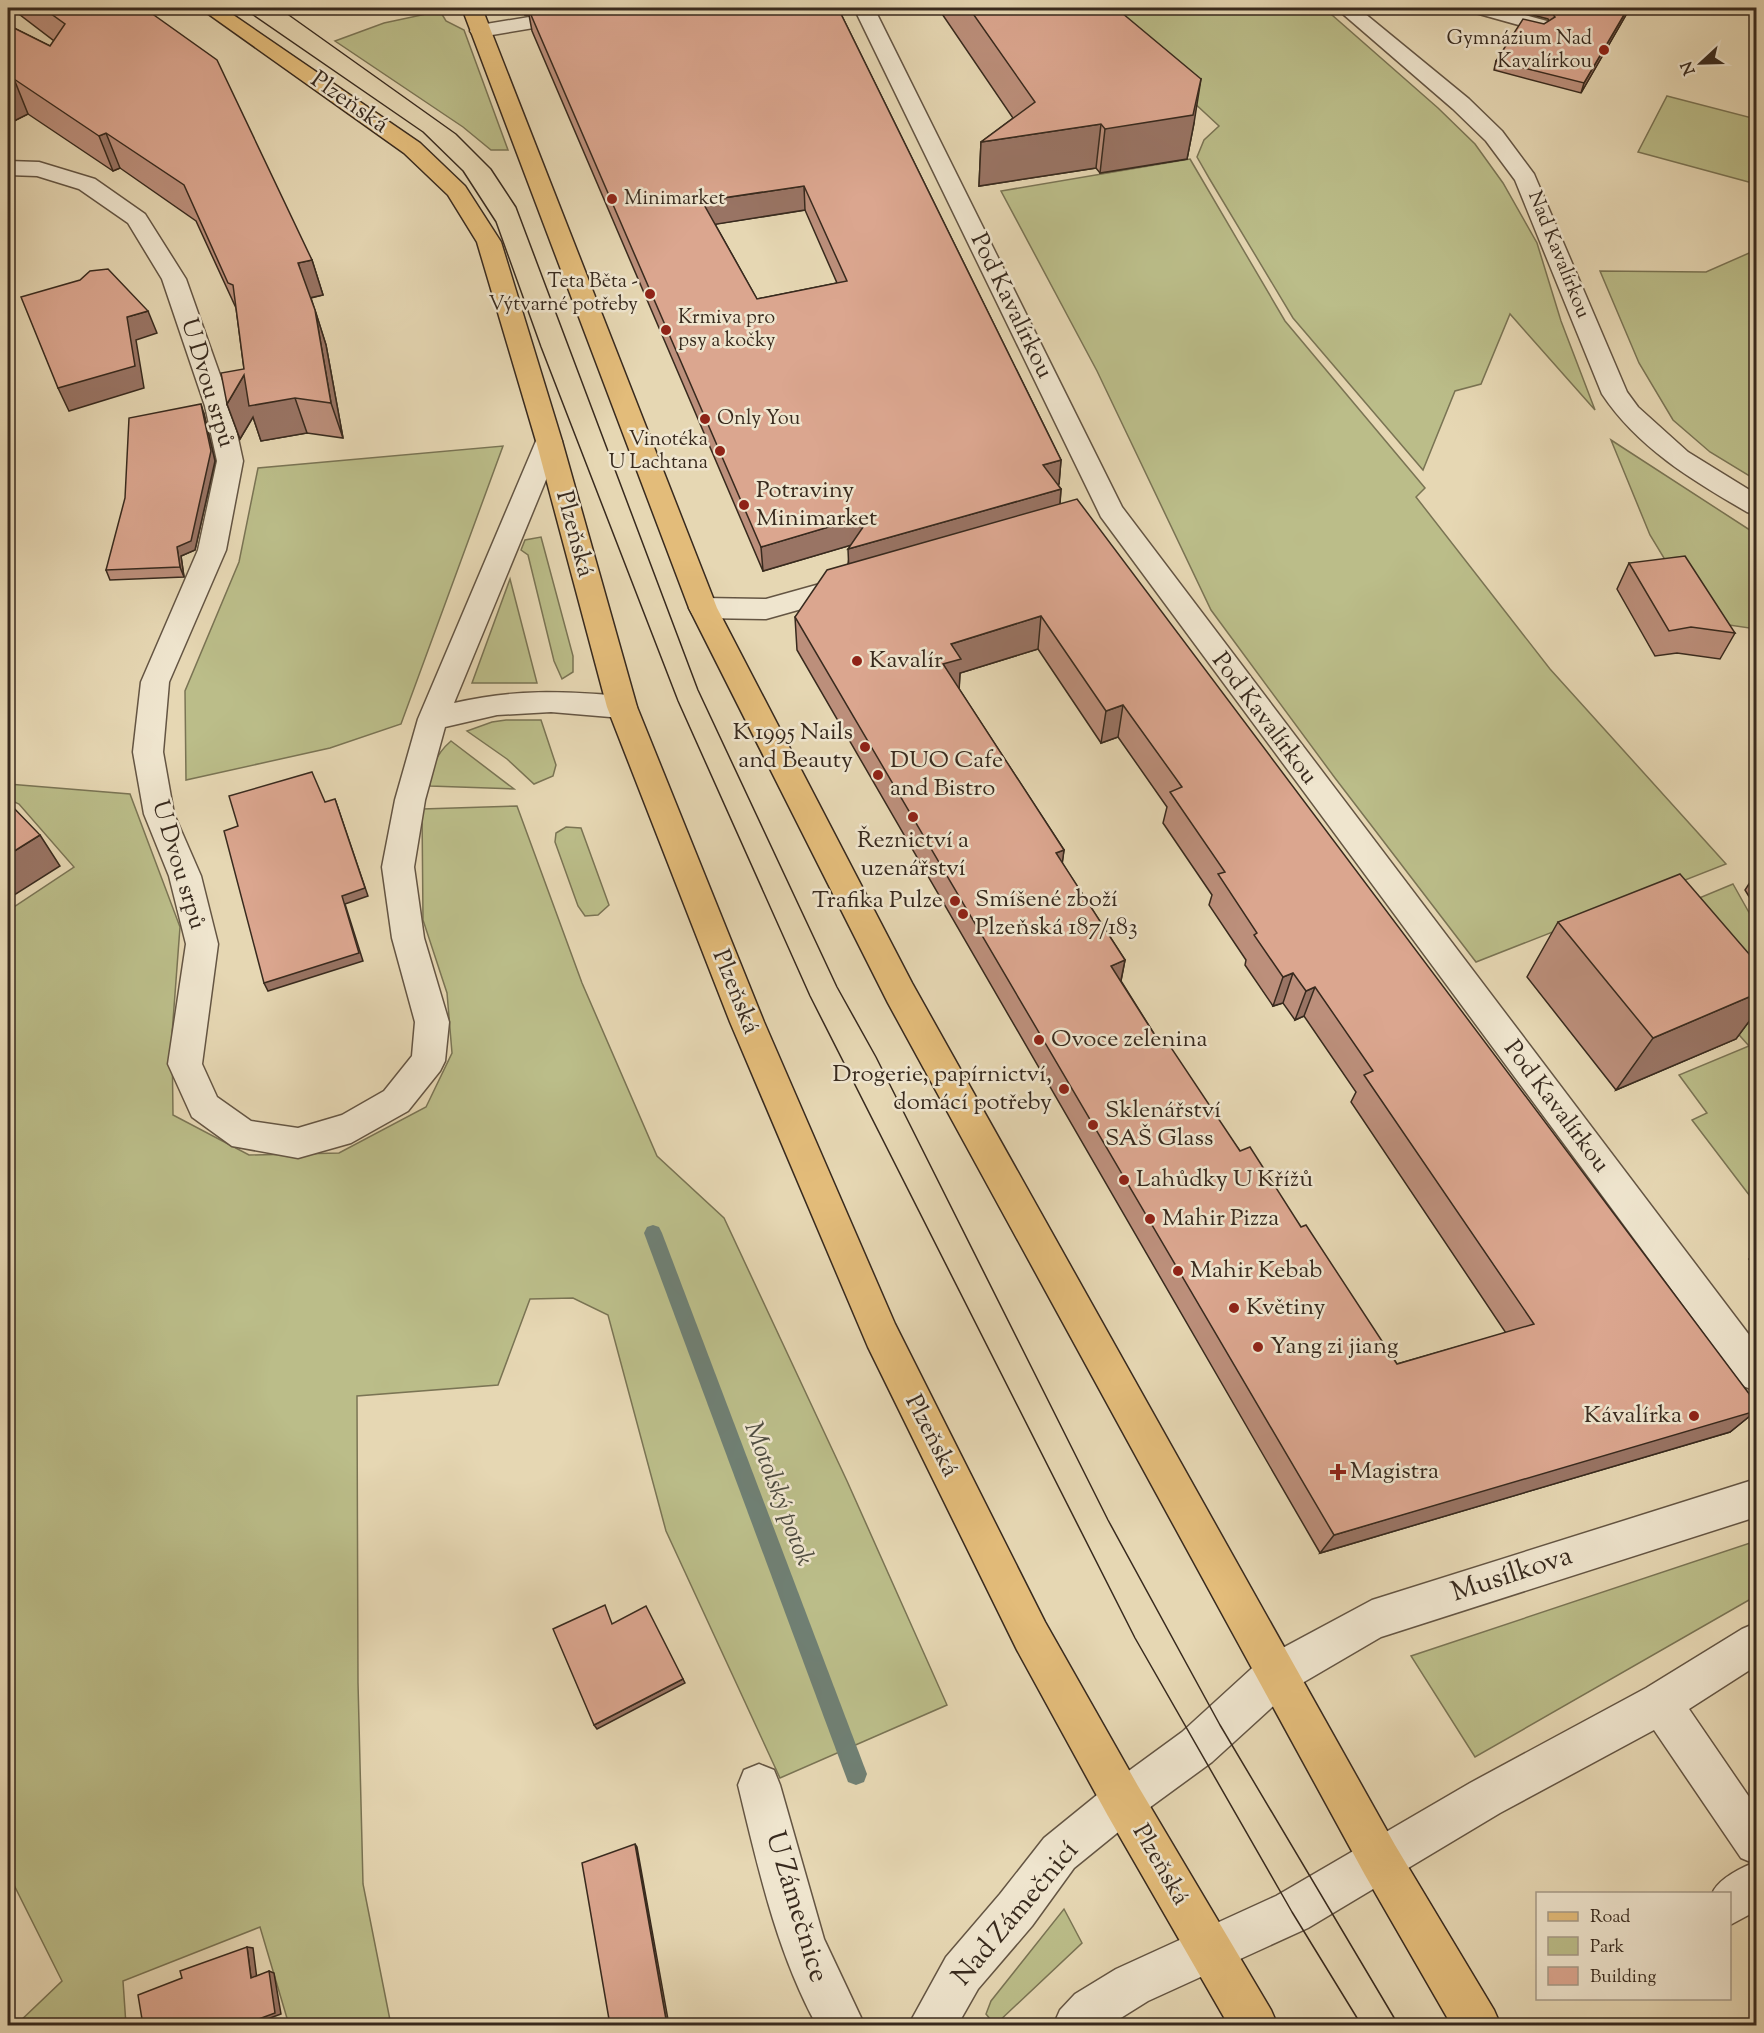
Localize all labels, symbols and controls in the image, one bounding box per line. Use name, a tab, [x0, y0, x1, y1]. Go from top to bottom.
place label: Gymnázium Nad Kavalírkou	[1447, 25, 1592, 77]
north arrow	[1671, 33, 1731, 93]
marker: Gymnázium Nad Kavalírkou	[1597, 43, 1611, 57]
text: N	[1676, 57, 1702, 78]
street label: Plzeňská	[303, 64, 395, 142]
place label: Minimarket	[624, 185, 725, 214]
street label: Nad Kavalírkou	[1519, 187, 1597, 323]
marker: Minimarket	[605, 192, 619, 206]
street label: Pod Kavalírkou	[961, 228, 1061, 385]
place label: Teta Běta - Výtvarné potřeby	[488, 268, 638, 320]
marker: Teta Běta - Výtvarné potřeby	[643, 287, 657, 301]
place label: Krmiva pro psy a kočky	[678, 304, 776, 356]
street label: U Dvou srpů	[171, 314, 243, 452]
marker: Krmiva pro psy a kočky	[659, 323, 673, 337]
place label: Only You	[717, 405, 801, 434]
marker: Only You	[698, 412, 712, 426]
place label: Vinotéka U Lachtana	[609, 426, 708, 478]
marker: Vinotéka U Lachtana	[713, 444, 727, 458]
place label: Potraviny Minimarket	[756, 474, 877, 536]
street label: Plzeňská	[546, 487, 602, 581]
marker: Potraviny Minimarket	[737, 498, 751, 512]
place label: Kavalír	[869, 644, 943, 678]
street label: Pod Kavalírkou	[1203, 646, 1325, 792]
marker: Kavalír	[850, 654, 864, 668]
place label: K 1995 Nails and Beauty	[733, 716, 853, 778]
marker: K 1995 Nails and Beauty	[858, 740, 872, 754]
place label: DUO Cafe and Bistro	[890, 744, 1003, 806]
marker: DUO Cafe and Bistro	[871, 768, 885, 782]
street label: U Dvou srpů	[142, 796, 214, 934]
marker: Řeznictví a uzenářství	[906, 810, 920, 824]
place label: Řeznictví a uzenářství	[857, 824, 969, 886]
place label: Smíšené zboží Plzeňská 187/183	[975, 883, 1138, 945]
place label: Trafika Pulze	[812, 884, 943, 918]
marker: Trafika Pulze	[948, 894, 962, 908]
marker: Smíšené zboží Plzeňská 187/183	[956, 907, 970, 921]
street label: Plzeňská	[703, 945, 767, 1039]
place label: Ovoce zelenina	[1051, 1023, 1208, 1057]
marker: Ovoce zelenina	[1032, 1033, 1046, 1047]
street label: Pod Kavalírkou	[1495, 1034, 1617, 1180]
place label: Drogerie, papírnictví, domácí potřeby	[832, 1058, 1052, 1120]
marker: Drogerie, papírnictví, domácí potřeby	[1057, 1082, 1071, 1096]
place label: Sklenářství SAŠ Glass	[1105, 1094, 1221, 1156]
marker: Sklenářství SAŠ Glass	[1086, 1118, 1100, 1132]
place label: Lahůdky U Křížů	[1136, 1163, 1313, 1197]
marker: Lahůdky U Křížů	[1117, 1173, 1131, 1187]
place label: Mahir Pizza	[1162, 1202, 1279, 1236]
marker: Mahir Pizza	[1143, 1212, 1157, 1226]
place label: Mahir Kebab	[1190, 1254, 1322, 1288]
marker: Mahir Kebab	[1171, 1264, 1185, 1278]
place label: Květiny	[1246, 1291, 1326, 1325]
marker: Květiny	[1227, 1301, 1241, 1315]
place label: Yang zi jiang	[1270, 1330, 1399, 1364]
marker: Yang zi jiang	[1251, 1340, 1265, 1354]
street label: Plzeňská	[896, 1389, 966, 1483]
place label: Kávalírka	[1584, 1399, 1682, 1433]
marker: Kávalírka	[1687, 1409, 1701, 1423]
water label: Motolský potok	[734, 1417, 823, 1572]
place label: Magistra	[1350, 1455, 1439, 1489]
marker: Magistra	[1331, 1465, 1345, 1479]
street label: Musílkova	[1446, 1537, 1578, 1613]
street label: Plzeňská	[1123, 1818, 1197, 1912]
street label: U Zámečnice	[754, 1827, 838, 1987]
street label: Nad Zámečnicí	[943, 1833, 1089, 1995]
legend	[1536, 1892, 1731, 2000]
text: Road	[1590, 1905, 1630, 1931]
text: Park	[1590, 1935, 1625, 1961]
text: Building	[1590, 1965, 1656, 1991]

